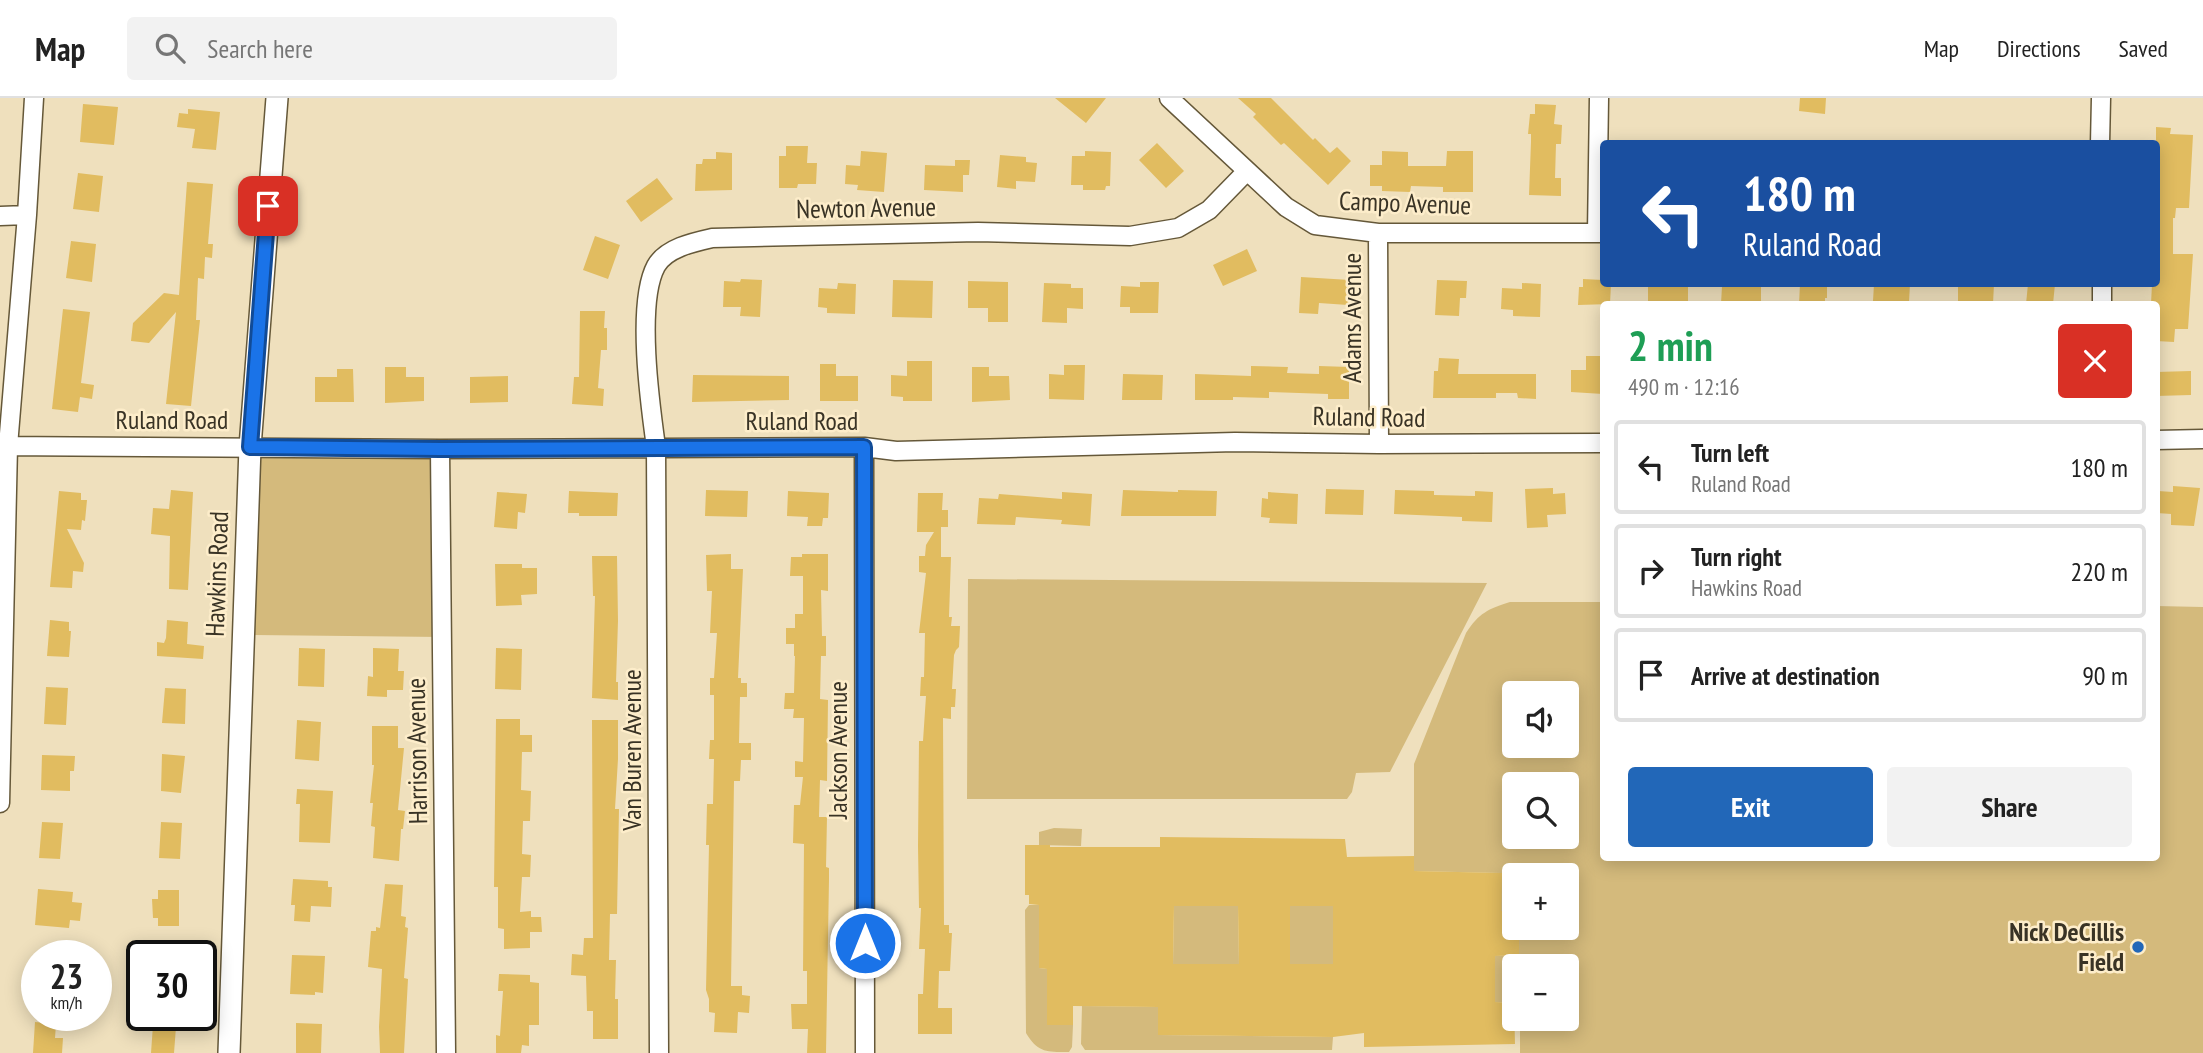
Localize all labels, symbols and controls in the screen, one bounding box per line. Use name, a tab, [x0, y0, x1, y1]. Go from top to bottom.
search box	[127, 17, 617, 80]
text: Map	[35, 27, 85, 70]
icon: search	[151, 29, 189, 67]
text: Search here	[207, 32, 313, 65]
text: Map	[1924, 33, 1959, 64]
text: Directions	[1997, 33, 2081, 64]
text: Saved	[2119, 33, 2168, 64]
text: 180 m	[1743, 161, 1856, 225]
icon: left	[1628, 168, 1719, 259]
pin	[238, 176, 298, 236]
street label: Campo Avenue	[1338, 184, 1472, 221]
icon: arrive	[249, 187, 287, 225]
street label: Newton Avenue	[796, 190, 936, 225]
text: Ruland Road	[1743, 223, 1882, 265]
street label: Adams Avenue	[1335, 253, 1368, 383]
text: 2 min	[1628, 318, 1713, 373]
button: close	[2058, 324, 2132, 398]
text: 490 m · 12:16	[1628, 372, 1740, 401]
street label: Ruland Road	[1312, 399, 1426, 434]
street label: Ruland Road	[116, 403, 228, 436]
street label: Ruland Road	[746, 404, 858, 437]
text: Turn left	[1691, 436, 1769, 469]
icon: left	[1632, 448, 1670, 486]
text: 180 m	[2070, 451, 2128, 484]
text: Ruland Road	[1691, 469, 1791, 498]
street label: Hawkins Road	[198, 511, 235, 637]
text: Turn right	[1691, 540, 1782, 573]
icon: right	[1632, 552, 1670, 590]
text: 220 m	[2070, 555, 2128, 588]
text: Hawkins Road	[1691, 573, 1802, 602]
icon: arrive	[1632, 656, 1670, 694]
text: Arrive at destination	[1691, 659, 1880, 692]
text: 90 m	[2082, 659, 2128, 692]
street label: Van Buren Avenue	[615, 669, 648, 832]
street label: Harrison Avenue	[399, 678, 434, 824]
street label: Jackson Avenue	[821, 681, 854, 820]
map controls	[1502, 681, 1579, 1031]
button: sound	[1502, 681, 1579, 758]
button: Exit	[1628, 767, 1873, 847]
button: Share	[1887, 767, 2132, 847]
button: search	[1502, 772, 1579, 849]
button: +	[1502, 863, 1579, 940]
position arrow	[828, 906, 902, 980]
place label: Nick DeCillis Field	[2009, 915, 2124, 978]
marker: Nick DeCillis Field	[2130, 939, 2146, 955]
speed limit sign: 30	[126, 940, 217, 1031]
text: 23	[50, 953, 83, 999]
button: −	[1502, 954, 1579, 1031]
text: km/h	[51, 991, 82, 1014]

